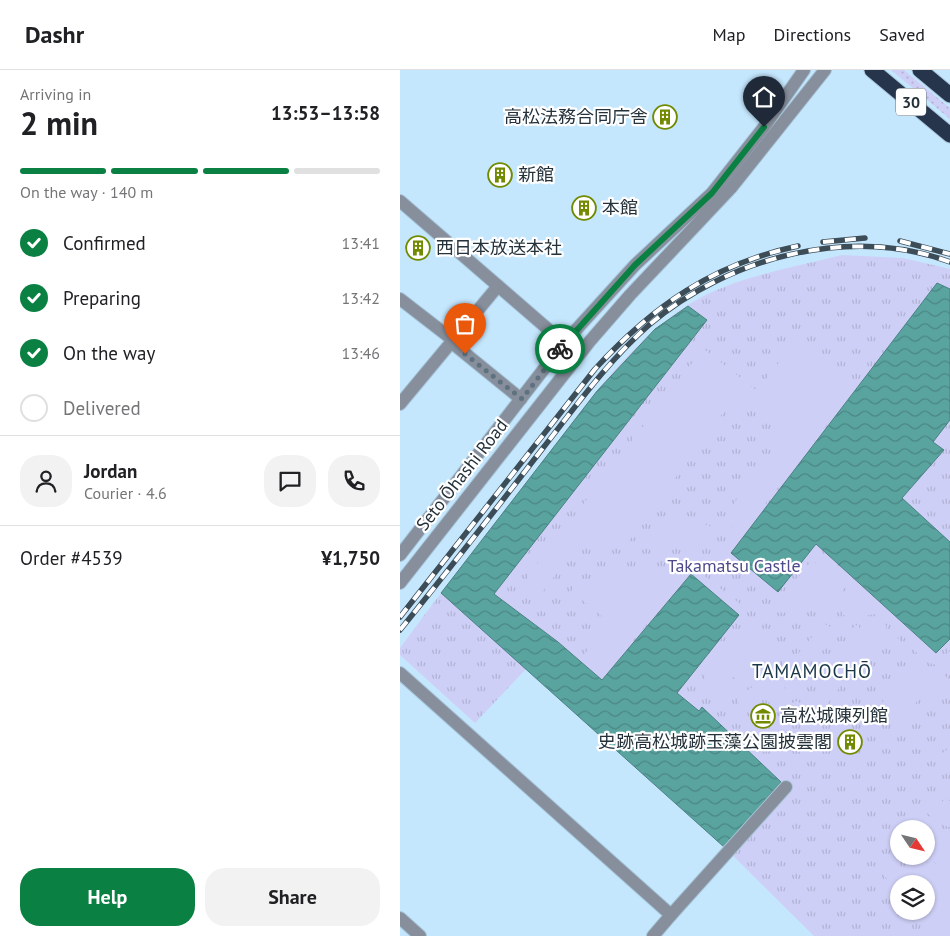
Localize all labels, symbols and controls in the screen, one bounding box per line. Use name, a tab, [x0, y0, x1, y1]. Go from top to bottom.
text: Dashr	[25, 19, 84, 50]
text: Map	[713, 23, 745, 46]
text: Directions	[773, 23, 851, 46]
text: Saved	[879, 23, 925, 46]
pin	[743, 76, 785, 127]
icon: home	[750, 83, 778, 111]
text: Arriving in	[20, 84, 91, 104]
road number: 30	[896, 88, 926, 116]
text: 13:53–13:58	[271, 101, 380, 125]
text: 2 min	[20, 102, 98, 144]
building icon: 高松法務合同庁舎	[652, 104, 678, 130]
place label: 高松法務合同庁舎	[504, 105, 648, 128]
building icon: 新館	[487, 162, 513, 188]
place label: 新館	[518, 163, 554, 186]
text: On the way · 140 m	[20, 182, 153, 202]
building icon: 本館	[571, 195, 597, 221]
place label: 本館	[602, 196, 638, 219]
icon: check	[20, 229, 48, 257]
text: Confirmed	[63, 231, 146, 255]
text: 13:41	[342, 233, 380, 253]
building icon: 西日本放送本社	[405, 235, 431, 261]
place label: 西日本放送本社	[436, 236, 562, 259]
icon: check	[20, 284, 48, 312]
text: Preparing	[63, 286, 141, 310]
text: 13:42	[342, 288, 380, 308]
pin	[444, 303, 486, 354]
icon: bag	[451, 310, 479, 338]
courier	[535, 324, 585, 374]
icon: bike	[546, 335, 574, 363]
icon: check	[20, 339, 48, 367]
text: On the way	[63, 341, 155, 365]
text: 13:46	[342, 343, 380, 363]
text: Delivered	[63, 396, 141, 420]
street label: Seto Ōhashi Road	[411, 414, 512, 535]
button: person	[20, 455, 72, 507]
button: chat	[264, 455, 316, 507]
button: phone	[328, 455, 380, 507]
text: Jordan	[84, 459, 137, 483]
text: Courier · 4.6	[84, 483, 167, 503]
text: Order #4539	[20, 546, 123, 570]
text: ¥1,750	[321, 546, 380, 570]
park label: Takamatsu Castle	[667, 554, 801, 577]
district label: TAMAMOCHŌ	[752, 659, 872, 683]
museum icon: 高松城陳列館	[750, 703, 776, 729]
place label: 高松城陳列館	[780, 704, 888, 727]
building icon: 史跡高松城跡玉藻公園披雲閣	[837, 729, 863, 755]
place label: 史跡高松城跡玉藻公園披雲閣	[598, 730, 832, 753]
north arrow	[890, 820, 935, 865]
map controls	[890, 820, 935, 920]
button: Help	[20, 868, 195, 926]
button: Share	[205, 868, 380, 926]
button: layers	[890, 875, 935, 920]

